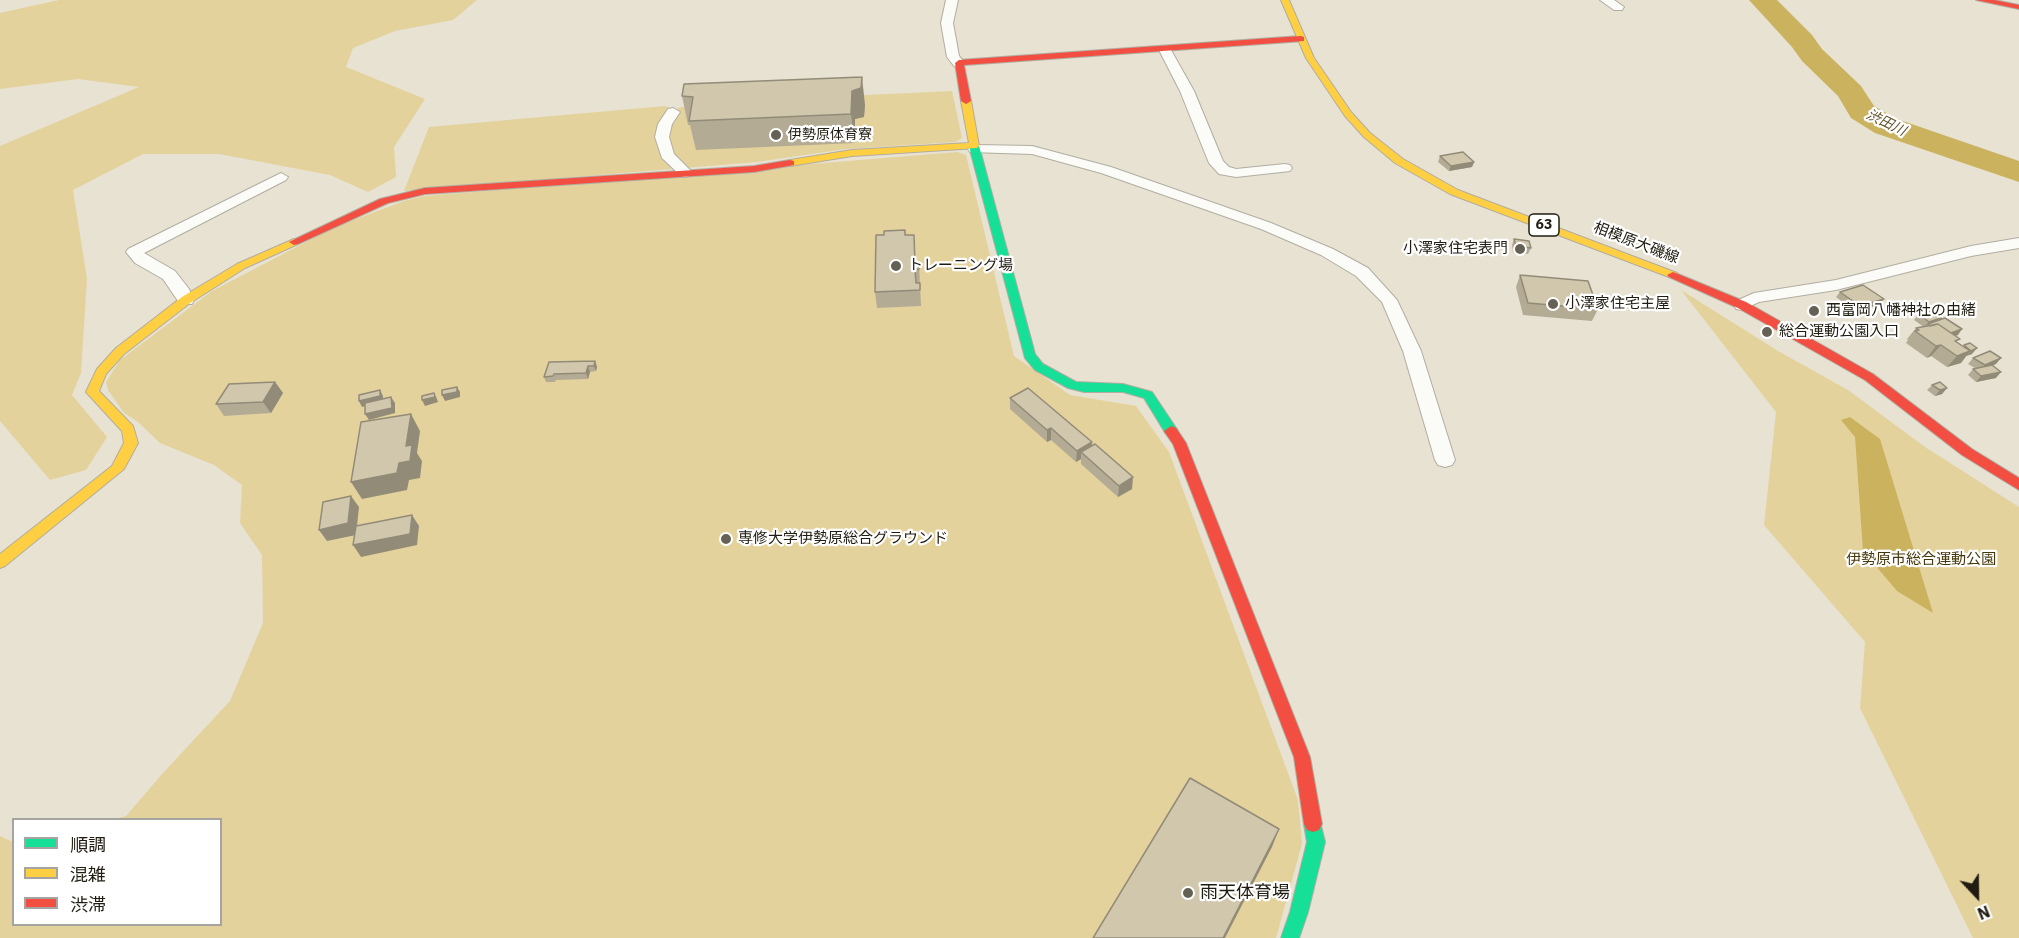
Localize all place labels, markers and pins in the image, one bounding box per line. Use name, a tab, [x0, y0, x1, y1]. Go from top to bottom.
place label: 伊勢原体育寮	[788, 127, 872, 143]
marker: 伊勢原体育寮	[769, 128, 783, 142]
place label: 小澤家住宅表門	[1403, 240, 1508, 258]
marker: 小澤家住宅表門	[1513, 242, 1527, 256]
place label: トレーニング場	[908, 257, 1013, 275]
marker: トレーニング場	[889, 259, 903, 273]
place label: 小澤家住宅主屋	[1565, 295, 1670, 313]
marker: 小澤家住宅主屋	[1546, 297, 1560, 311]
place label: 西富岡八幡神社の由緒	[1826, 302, 1976, 320]
marker: 西富岡八幡神社の由緒	[1807, 304, 1821, 318]
place label: 総合運動公園入口	[1779, 323, 1899, 341]
marker: 総合運動公園入口	[1760, 325, 1774, 339]
place label: 専修大学伊勢原総合グラウンド	[738, 530, 948, 548]
marker: 専修大学伊勢原総合グラウンド	[719, 532, 733, 546]
place label: 雨天体育場	[1200, 882, 1290, 904]
marker: 雨天体育場	[1181, 886, 1195, 900]

